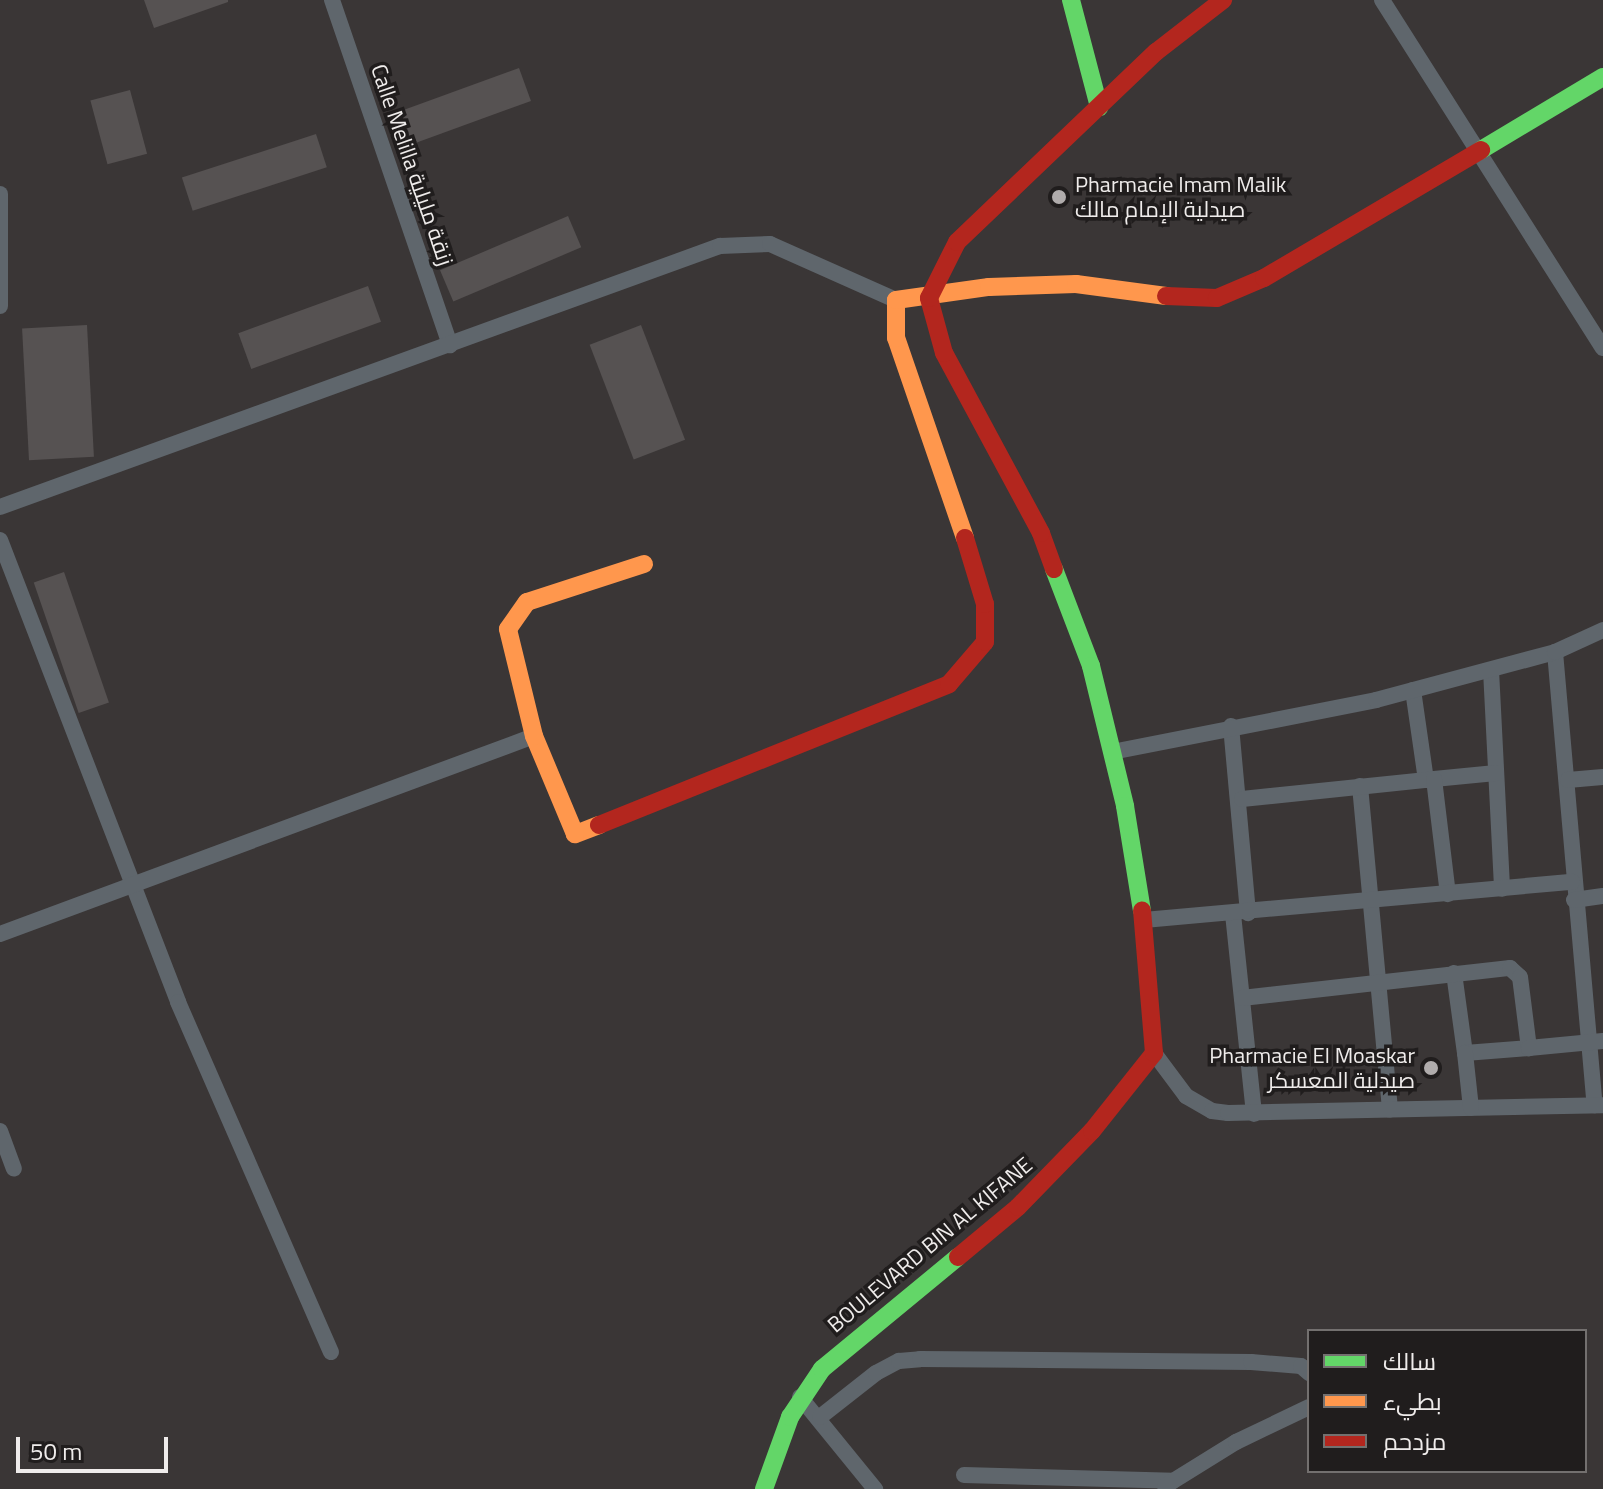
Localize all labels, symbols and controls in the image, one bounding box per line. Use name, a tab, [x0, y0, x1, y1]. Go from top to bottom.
street label: Calle Melilla زنقة مليلية	[365, 61, 459, 269]
place label: Pharmacie Imam Malik صيدلية الإمام مالك	[1075, 171, 1286, 222]
marker: Pharmacie Imam Malik صيدلية الإمام مالك	[1050, 188, 1068, 206]
place label: Pharmacie El Moaskar صيدلية المعسكر	[1209, 1042, 1415, 1094]
marker: Pharmacie El Moaskar صيدلية المعسكر	[1422, 1059, 1440, 1077]
street label: BOULEVARD BIN AL KIFANE	[822, 1152, 1038, 1338]
legend	[1307, 1329, 1587, 1473]
text: سالك	[1383, 1343, 1436, 1379]
text: بطيء	[1383, 1383, 1442, 1419]
scale bar	[20, 1421, 172, 1471]
text: مزدحم	[1383, 1423, 1446, 1459]
text: 50 m	[30, 1433, 82, 1469]

